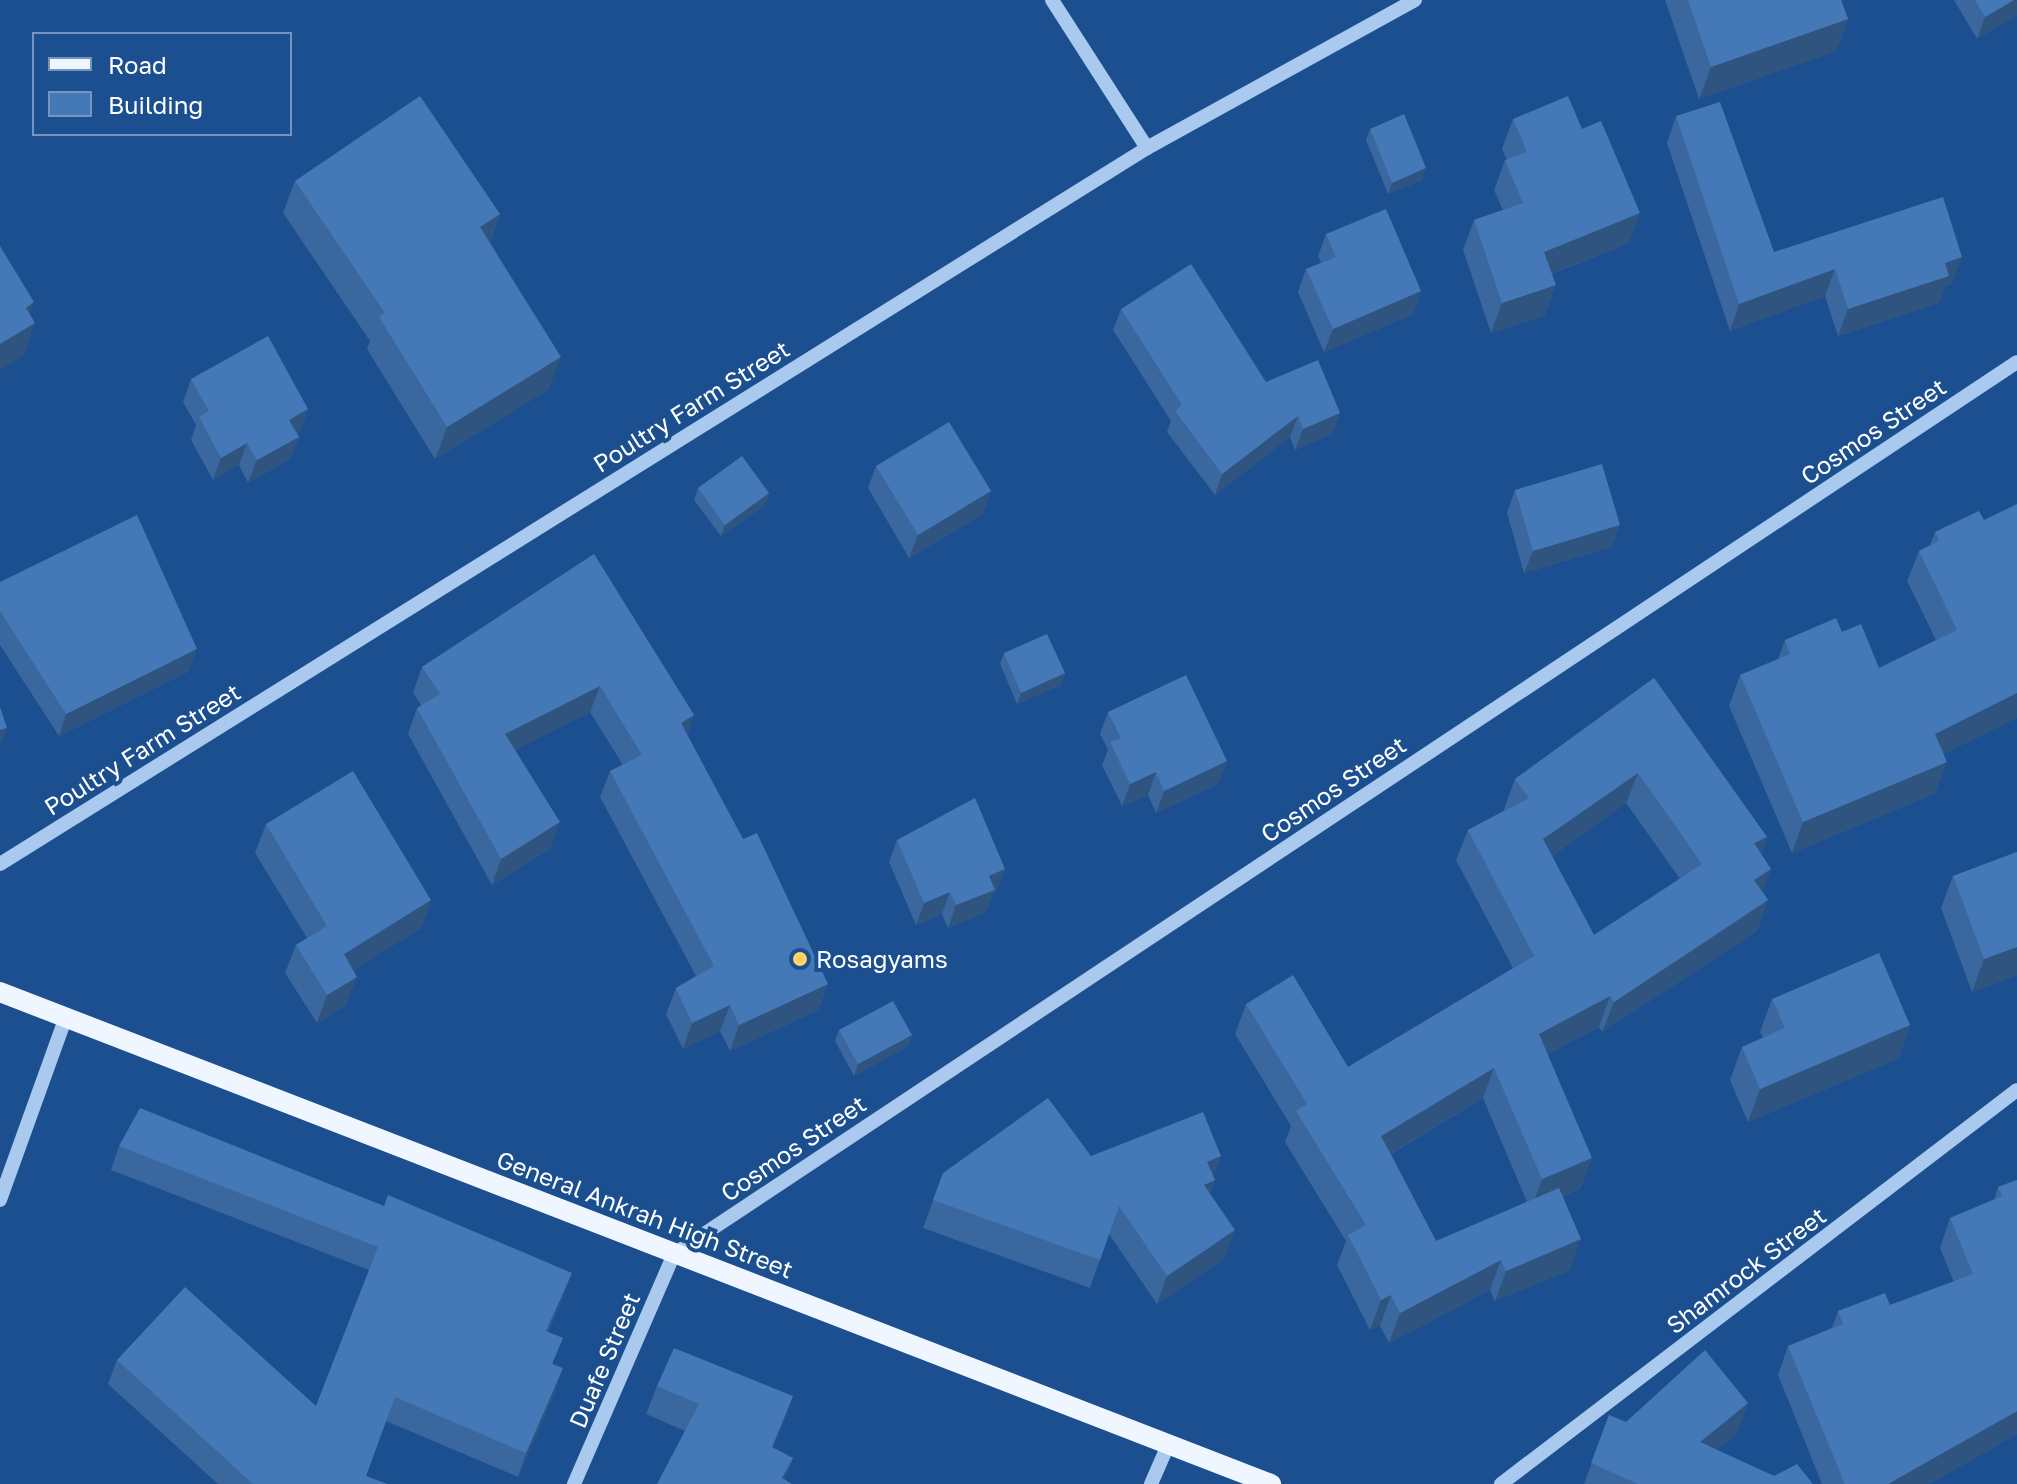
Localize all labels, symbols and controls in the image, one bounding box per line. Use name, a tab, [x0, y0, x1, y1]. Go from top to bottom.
legend	[32, 32, 292, 136]
text: Road	[108, 50, 167, 79]
text: Building	[108, 90, 203, 119]
street label: Poultry Farm Street	[588, 334, 794, 478]
street label: Cosmos Street	[1795, 372, 1951, 490]
street label: Poultry Farm Street	[39, 677, 245, 821]
street label: Cosmos Street	[1255, 730, 1411, 848]
place label: Rosagyams	[816, 945, 948, 973]
marker: Rosagyams	[791, 950, 809, 968]
street label: Cosmos Street	[715, 1089, 871, 1207]
street label: General Ankrah High Street	[493, 1144, 797, 1284]
street label: Shamrock Street	[1661, 1201, 1831, 1339]
street label: Duafe Street	[563, 1288, 645, 1432]

